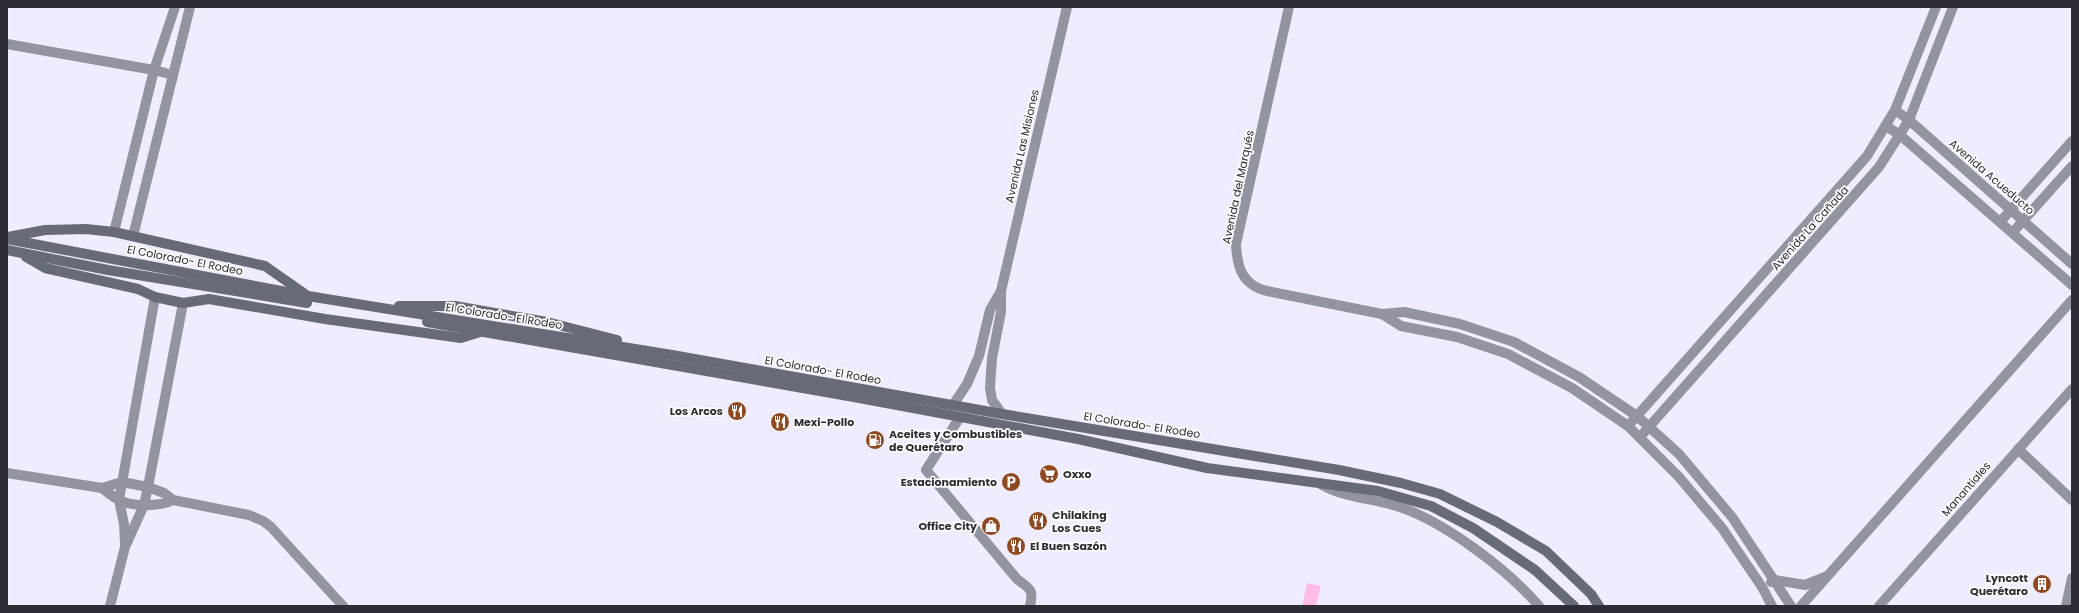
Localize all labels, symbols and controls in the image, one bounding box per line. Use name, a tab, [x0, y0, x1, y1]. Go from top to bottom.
street label: Avenida Las Misiones	[1001, 87, 1043, 204]
street label: Avenida del Marqués	[1218, 128, 1258, 245]
street label: Avenida Acueducto	[1946, 135, 2038, 219]
street label: Avenida La Cañada	[1768, 182, 1852, 274]
street label: El Colorado- El Rodeo	[126, 241, 244, 279]
street label: El Colorado- El Rodeo	[445, 299, 563, 333]
street label: El Colorado- El Rodeo	[764, 352, 882, 388]
restaurant icon: Los Arcos	[726, 400, 748, 422]
place label: Los Arcos	[670, 403, 723, 419]
street label: El Colorado- El Rodeo	[1083, 408, 1201, 442]
restaurant icon: Mexi-Pollo	[769, 411, 791, 433]
place label: Mexi-Pollo	[794, 414, 854, 430]
place label: Aceites y Combustibles de Querétaro	[889, 426, 1022, 455]
fuel station icon: Aceites y Combustibles de Querétaro	[864, 429, 886, 451]
street label: Manantiales	[1938, 458, 1994, 520]
supermarket icon: Oxxo	[1038, 463, 1060, 485]
place label: Oxxo	[1063, 466, 1092, 482]
parking icon: Estacionamiento	[1000, 471, 1022, 493]
place label: Estacionamiento	[901, 474, 997, 490]
place label: Chilaking Los Cues	[1052, 507, 1107, 536]
restaurant icon: Chilaking Los Cues	[1027, 510, 1049, 532]
shop icon: Office City	[980, 515, 1002, 537]
place label: Office City	[918, 518, 977, 534]
restaurant icon: El Buen Sazón	[1005, 535, 1027, 557]
place label: El Buen Sazón	[1030, 538, 1107, 554]
place label: Lyncott Querétaro	[1970, 570, 2029, 599]
building icon: Lyncott Querétaro	[2031, 573, 2053, 595]

